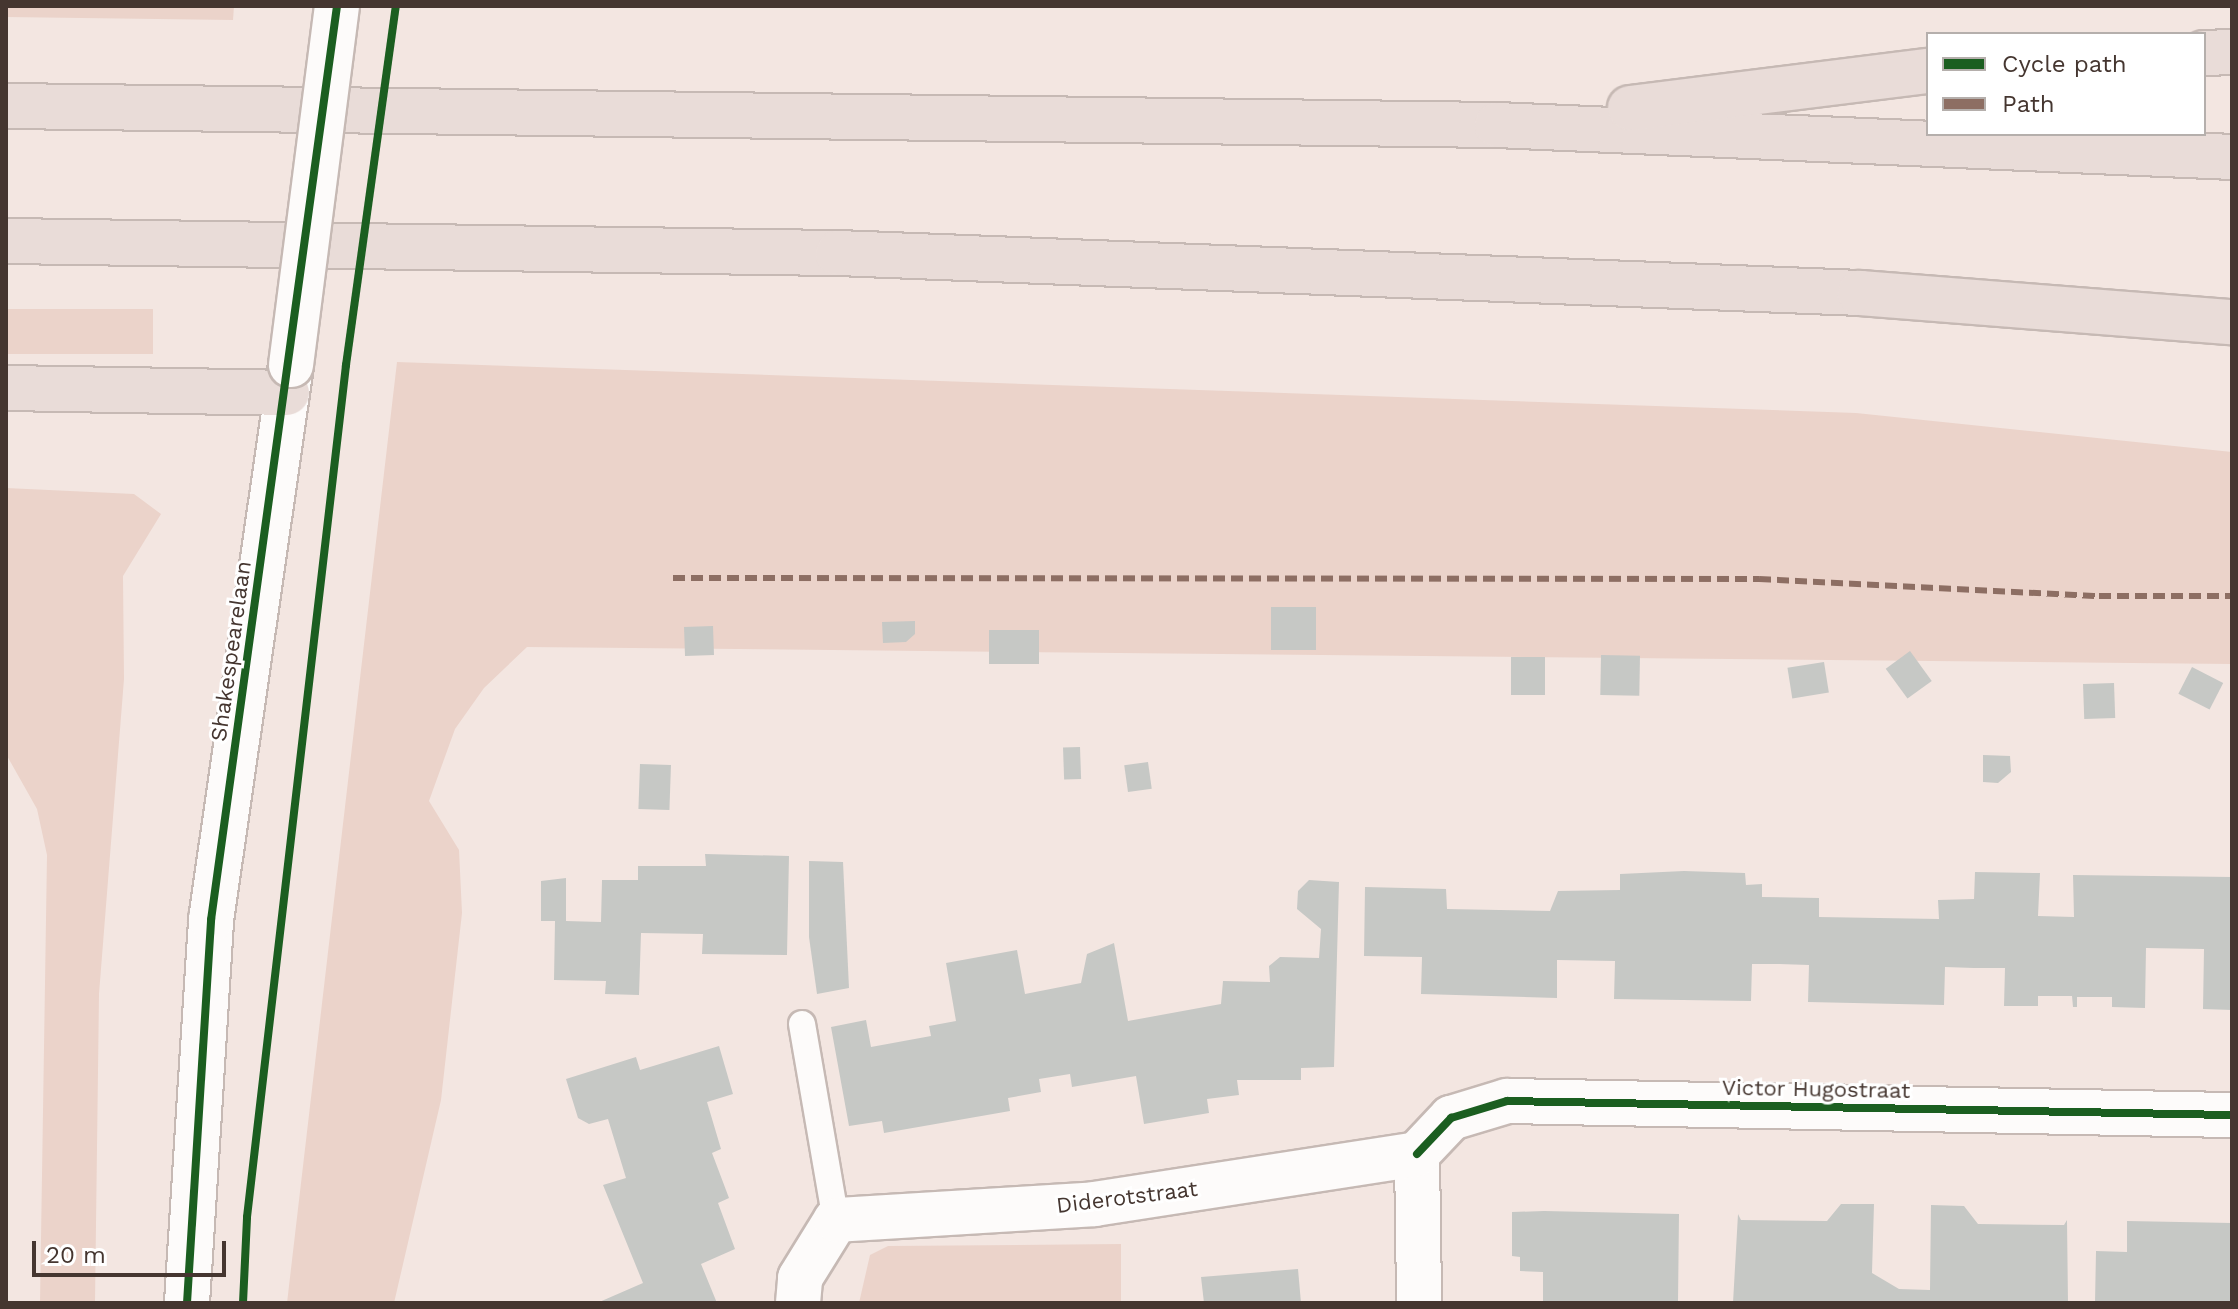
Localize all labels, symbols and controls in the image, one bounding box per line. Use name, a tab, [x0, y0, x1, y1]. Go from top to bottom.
legend	[1926, 32, 2206, 136]
text: Cycle path	[2002, 50, 2127, 78]
text: Path	[2002, 90, 2055, 118]
street label: Shakespearelaan	[205, 559, 257, 743]
street label: Victor Hugostraat	[1721, 1074, 1911, 1104]
street label: Diderotstraat	[1055, 1175, 1199, 1219]
scale bar	[36, 1225, 230, 1275]
text: 20 m	[46, 1241, 106, 1269]

